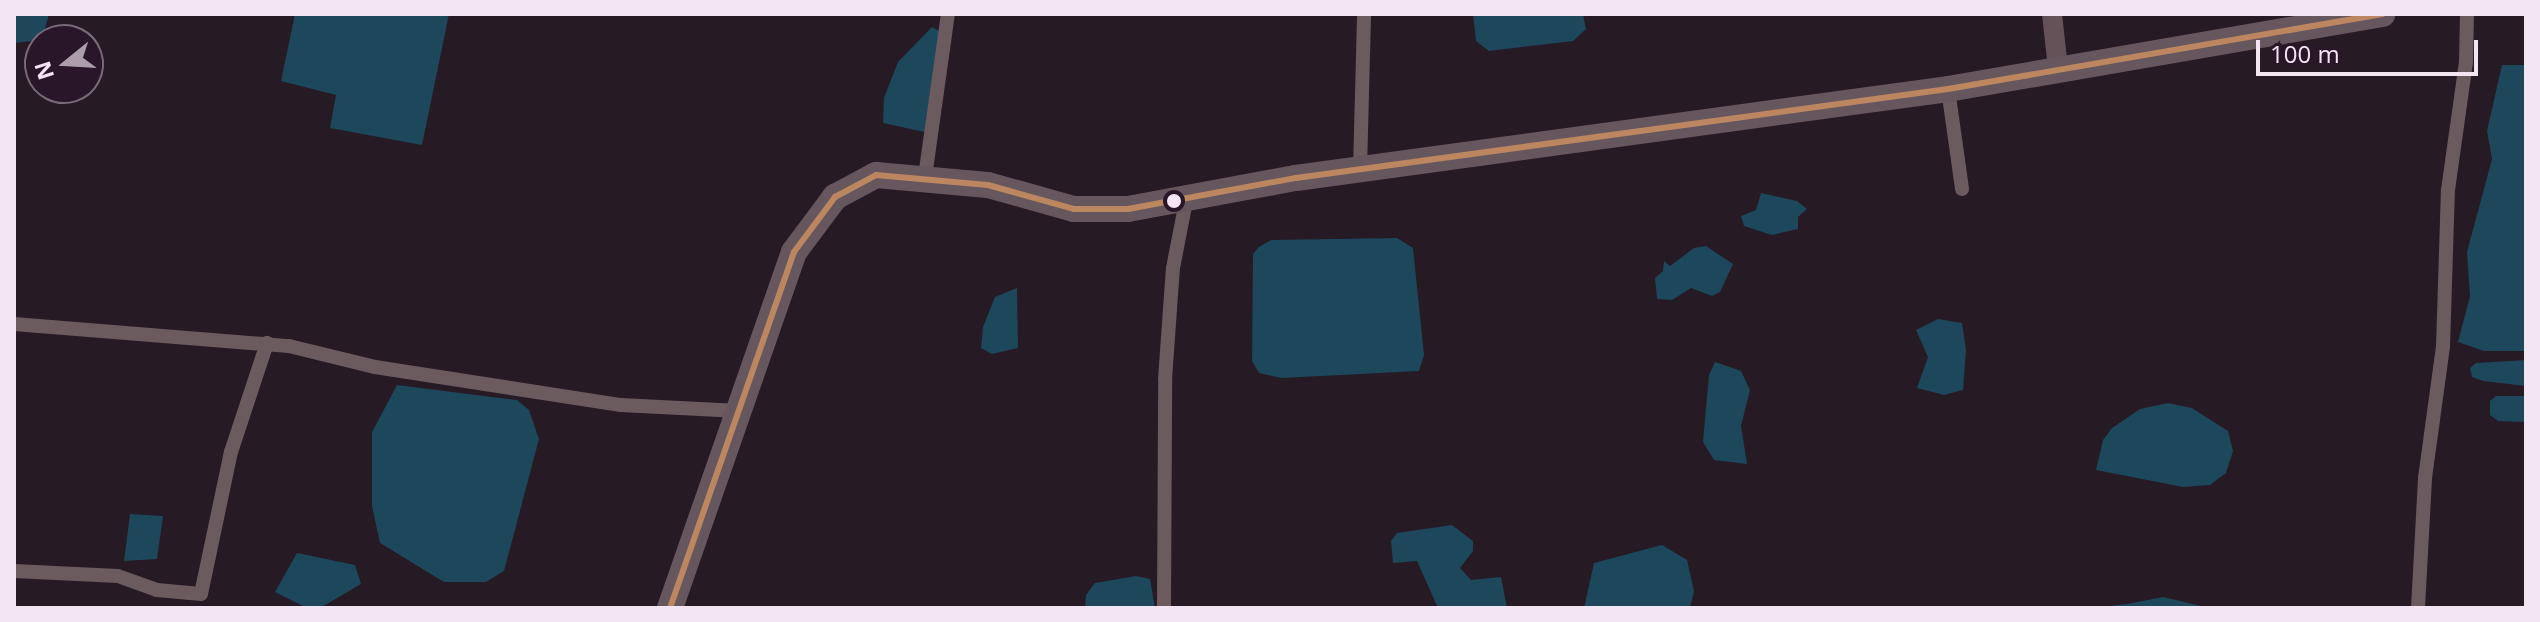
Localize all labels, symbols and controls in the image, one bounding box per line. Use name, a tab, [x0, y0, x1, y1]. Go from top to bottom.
north arrow	[24, 24, 104, 104]
scale bar	[2260, 24, 2482, 74]
text: 100 m	[2270, 37, 2340, 70]
text: N	[26, 58, 60, 84]
unlabelled marker	[1166, 193, 1182, 209]

